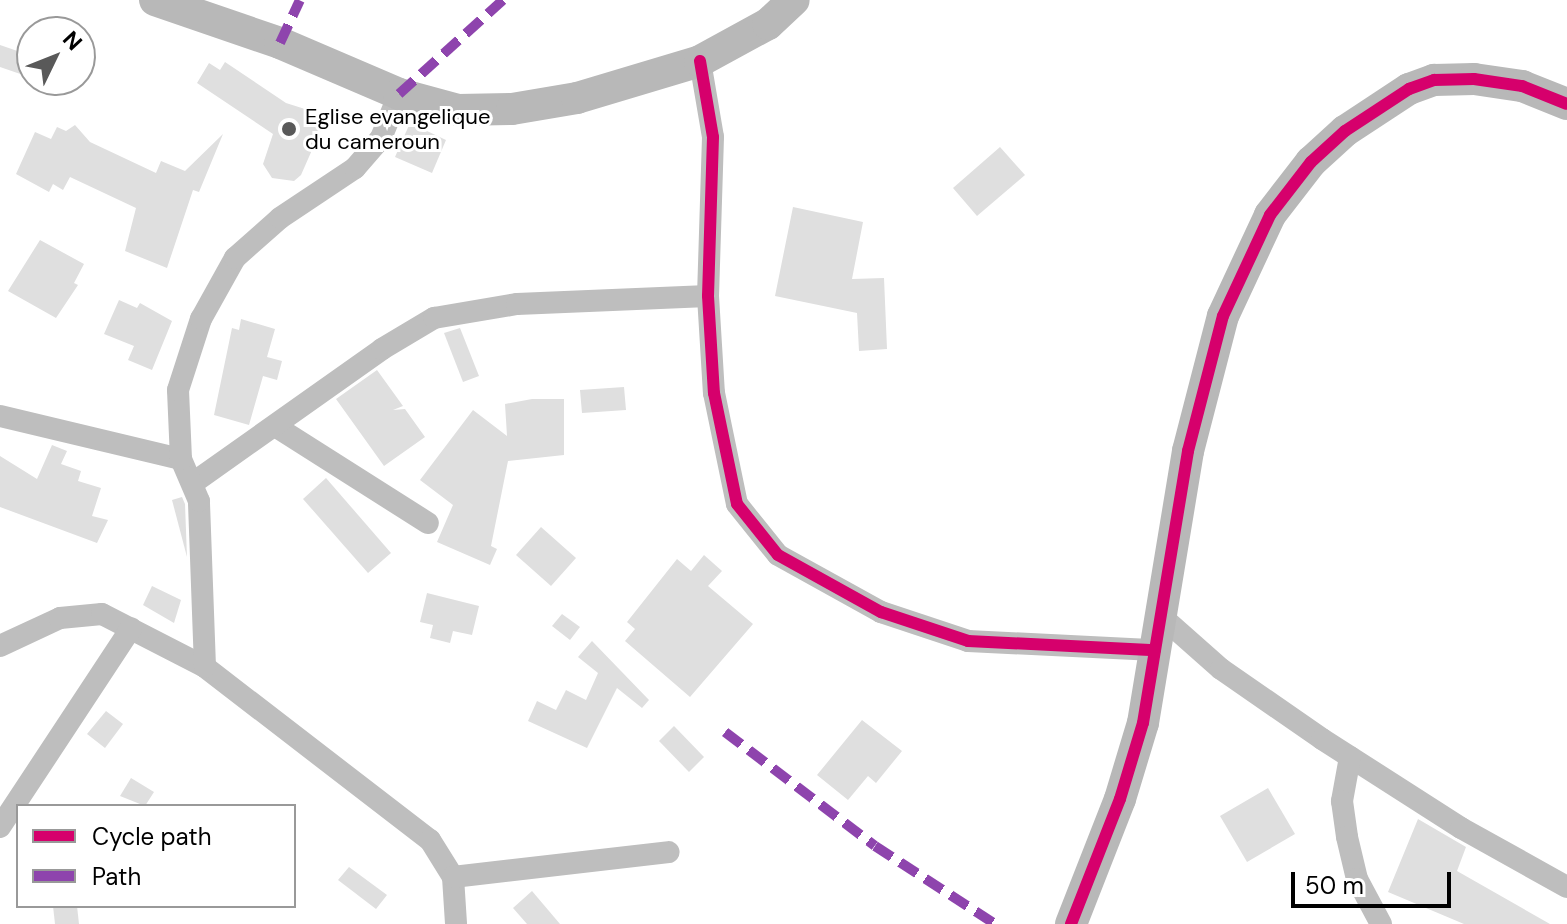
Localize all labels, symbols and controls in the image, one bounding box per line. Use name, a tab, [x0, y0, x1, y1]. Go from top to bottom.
north arrow	[16, 16, 96, 96]
text: N	[56, 25, 89, 56]
place label: Eglise evangelique du cameroun	[305, 103, 490, 154]
marker: Eglise evangelique du cameroun	[280, 120, 298, 138]
legend	[16, 804, 296, 908]
text: Cycle path	[92, 821, 211, 852]
scale bar	[1295, 856, 1455, 906]
text: Path	[92, 861, 141, 892]
text: 50 m	[1305, 870, 1364, 901]

